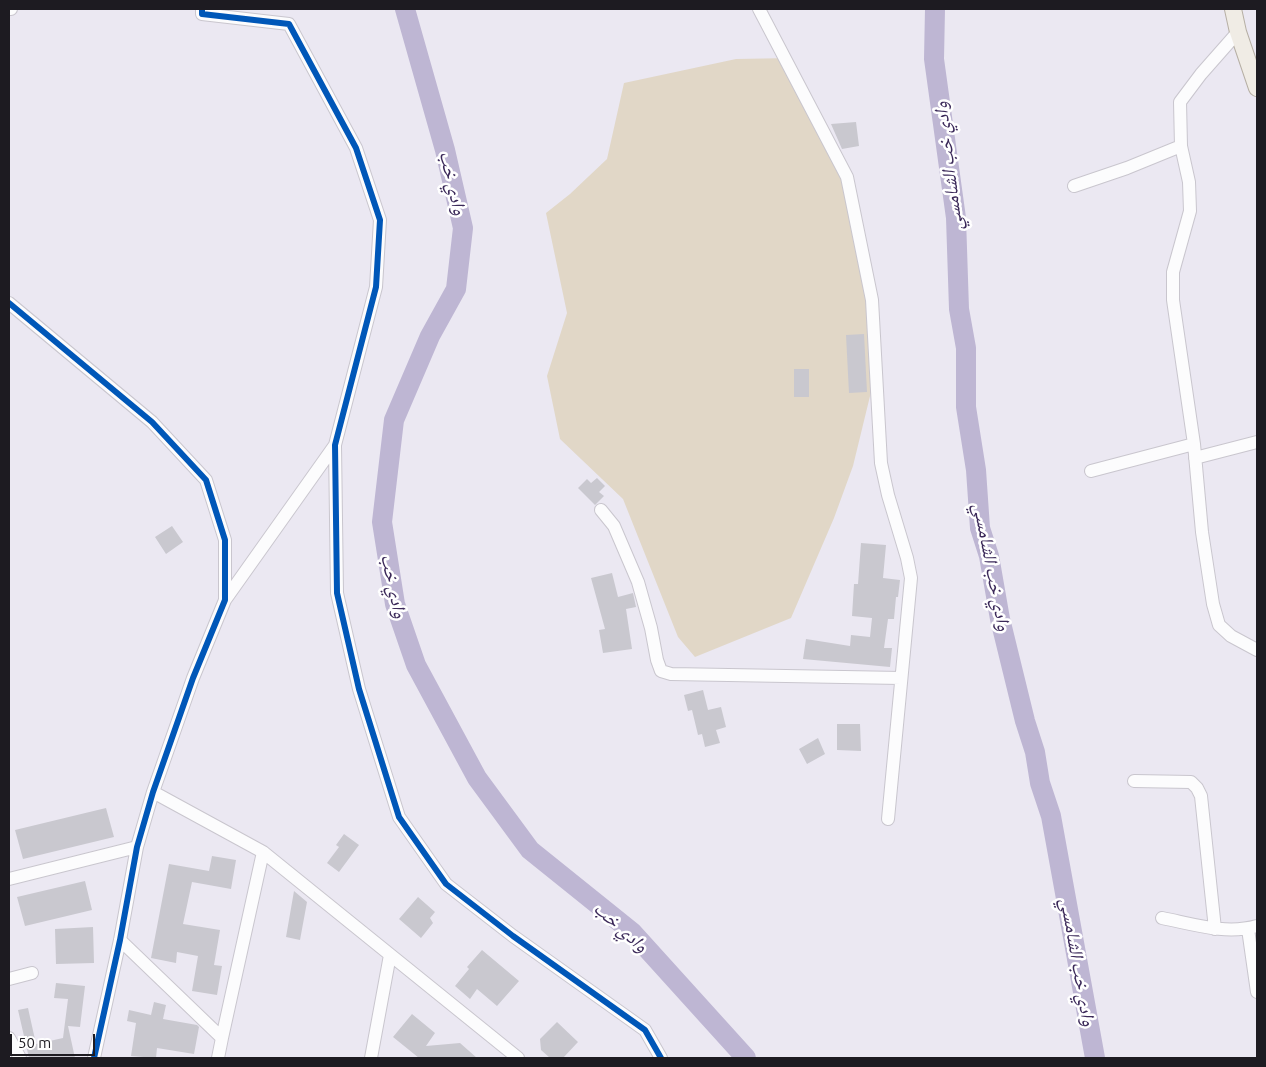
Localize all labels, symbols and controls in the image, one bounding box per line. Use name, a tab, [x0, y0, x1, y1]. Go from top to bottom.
water label: وادي خب الشامسي	[929, 100, 967, 232]
water label: وادي خب	[435, 149, 471, 217]
water label: وادي خب الشامسي	[968, 501, 1016, 633]
water label: وادي خب	[376, 552, 412, 620]
water label: وادي خب الشامسي	[1056, 896, 1100, 1028]
water label: وادي خب	[589, 897, 653, 957]
scale bar	[12, 1024, 98, 1056]
text: 50 m	[18, 1034, 51, 1051]

